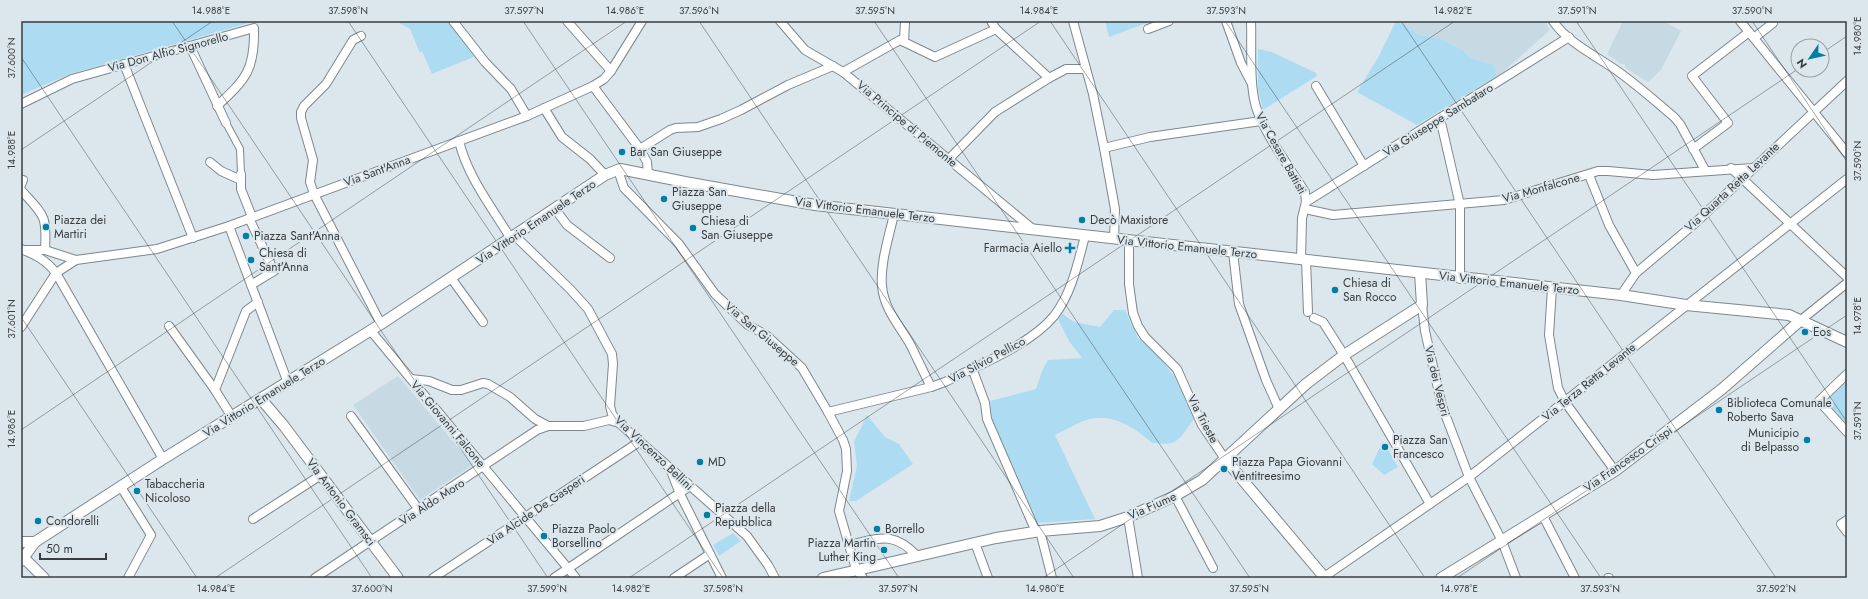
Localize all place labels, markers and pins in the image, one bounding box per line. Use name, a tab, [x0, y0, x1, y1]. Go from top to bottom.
place label: Bar San Giuseppe	[630, 143, 722, 161]
marker: Bar San Giuseppe	[617, 147, 627, 157]
place label: Piazza San Giuseppe	[672, 183, 727, 215]
marker: Piazza San Giuseppe	[659, 194, 669, 204]
place label: Piazza dei Martiri	[54, 211, 106, 243]
place label: Decò Maxistore	[1090, 211, 1168, 229]
place label: Chiesa di San Giuseppe	[701, 212, 773, 244]
marker: Decò Maxistore	[1077, 215, 1087, 225]
marker: Piazza dei Martiri	[41, 222, 51, 232]
marker: Chiesa di San Giuseppe	[688, 223, 698, 233]
place label: Piazza Sant'Anna	[254, 227, 340, 245]
marker: Piazza Sant'Anna	[241, 231, 251, 241]
place label: Farmacia Aiello	[984, 239, 1062, 257]
marker: Farmacia Aiello	[1065, 243, 1075, 253]
place label: Chiesa di Sant'Anna	[259, 244, 309, 276]
marker: Chiesa di Sant'Anna	[246, 255, 256, 265]
place label: Chiesa di San Rocco	[1343, 274, 1397, 306]
marker: Chiesa di San Rocco	[1330, 285, 1340, 295]
place label: Eos	[1813, 323, 1831, 341]
marker: Eos	[1800, 327, 1810, 337]
place label: Biblioteca Comunale Roberto Sava	[1727, 394, 1832, 426]
marker: Biblioteca Comunale Roberto Sava	[1714, 405, 1724, 415]
place label: Municipio di Belpasso	[1741, 424, 1799, 456]
place label: Piazza San Francesco	[1393, 431, 1448, 463]
marker: Municipio di Belpasso	[1802, 435, 1812, 445]
marker: Piazza San Francesco	[1380, 442, 1390, 452]
place label: MD	[708, 453, 726, 471]
place label: Piazza Papa Giovanni Ventitreesimo	[1232, 453, 1342, 485]
marker: MD	[695, 457, 705, 467]
marker: Piazza Papa Giovanni Ventitreesimo	[1219, 464, 1229, 474]
place label: Tabaccheria Nicoloso	[145, 475, 205, 507]
marker: Tabaccheria Nicoloso	[132, 486, 142, 496]
place label: Piazza della Repubblica	[715, 499, 776, 531]
marker: Piazza della Repubblica	[702, 510, 712, 520]
place label: Condorelli	[46, 512, 99, 530]
marker: Condorelli	[33, 516, 43, 526]
place label: Piazza Paolo Borsellino	[552, 520, 617, 552]
place label: Borrello	[885, 520, 925, 538]
marker: Borrello	[872, 524, 882, 534]
marker: Piazza Paolo Borsellino	[539, 531, 549, 541]
place label: Piazza Martin Luther King	[808, 534, 876, 566]
marker: Piazza Martin Luther King	[879, 545, 889, 555]

